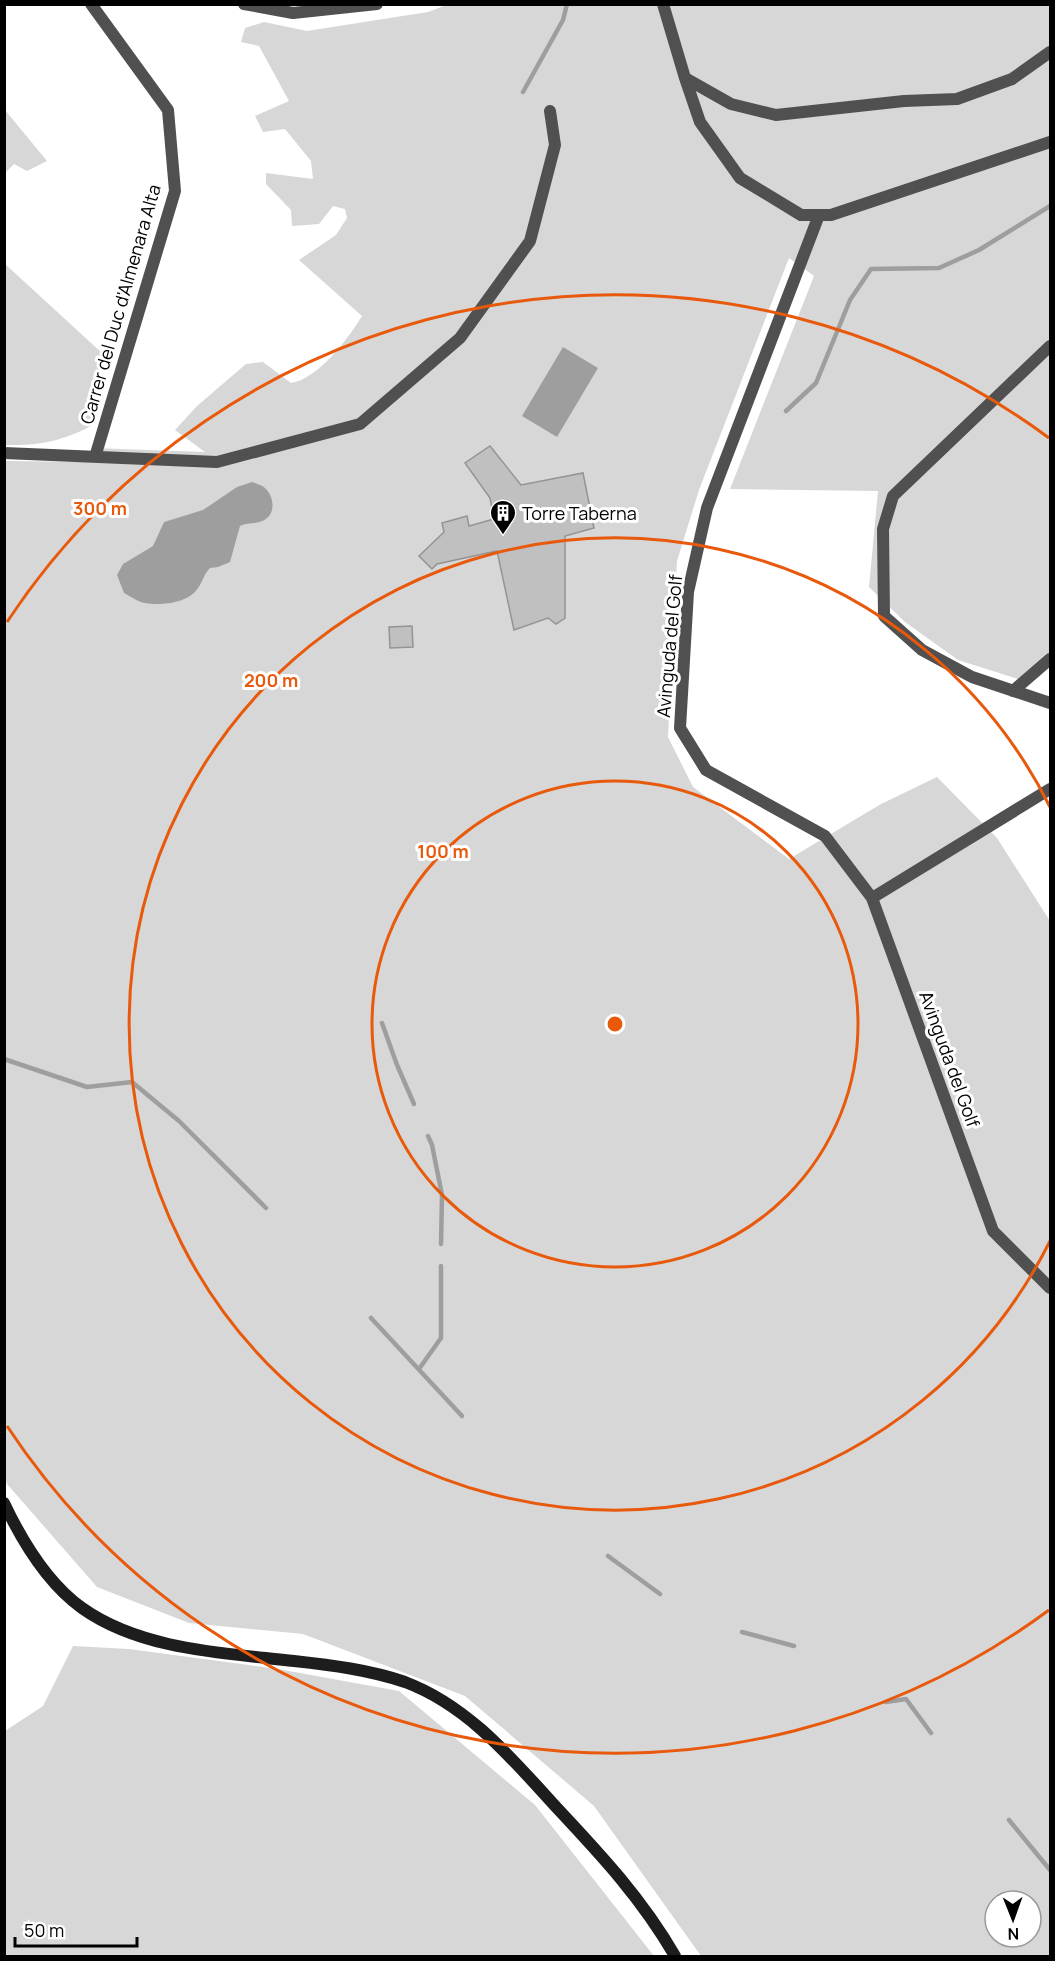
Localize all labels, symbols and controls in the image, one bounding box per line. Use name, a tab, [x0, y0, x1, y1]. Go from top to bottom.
street label: Carrer del Duc d'Almenara Alta	[74, 181, 166, 427]
text: 300 m	[73, 496, 127, 520]
building icon: Torre Taberna	[488, 498, 518, 536]
place label: Torre Taberna	[522, 501, 637, 525]
street label: Avinguda del Golf	[651, 573, 687, 718]
text: 200 m	[244, 668, 298, 692]
text: 100 m	[417, 839, 469, 863]
street label: Avinguda del Golf	[914, 988, 986, 1131]
centre of rings	[605, 1014, 625, 1034]
north arrow	[983, 1889, 1043, 1949]
scale bar	[15, 1910, 136, 1948]
text: 50 m	[24, 1918, 64, 1942]
text: N	[1007, 1923, 1019, 1945]

